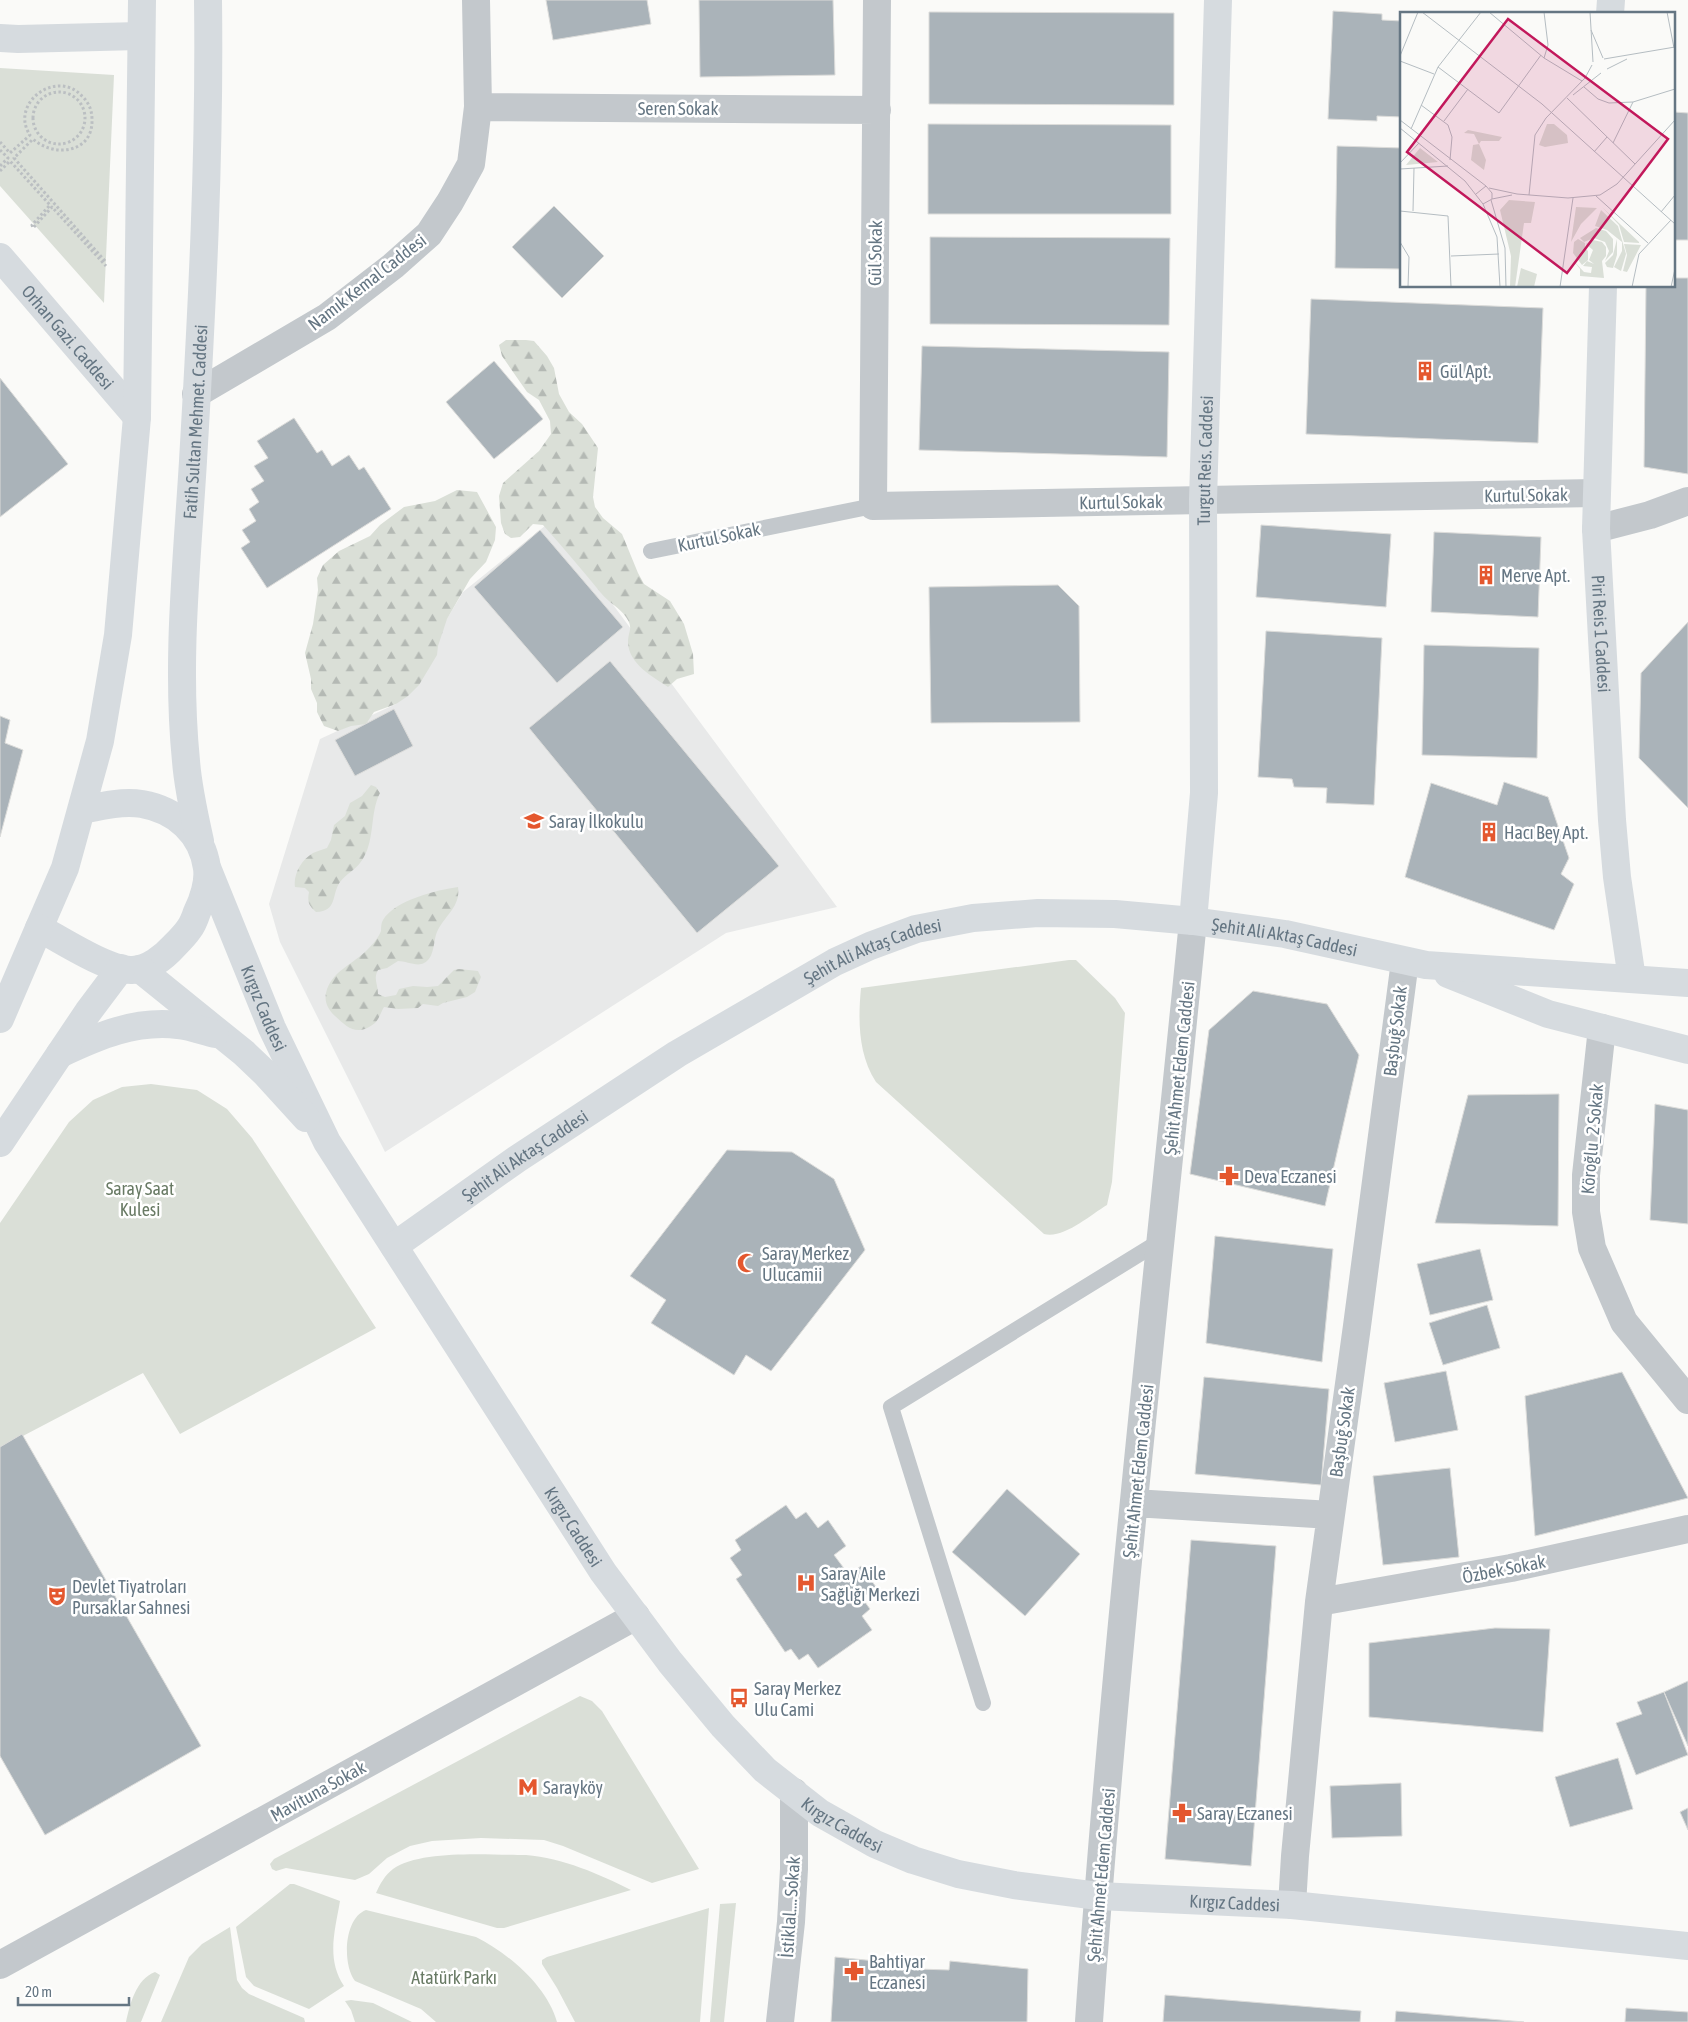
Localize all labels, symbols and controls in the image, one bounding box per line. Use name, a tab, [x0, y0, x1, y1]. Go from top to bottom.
inset map	[1400, 12, 1676, 288]
street label: Seren Sokak	[638, 98, 718, 119]
street label: Gül Sokak	[864, 220, 886, 286]
street label: Namık Kemal Caddesi	[304, 229, 430, 335]
street label: Orhan Gazi. Caddesi	[18, 280, 119, 393]
street label: Fatih Sultan Mehmet. Caddesi	[179, 324, 211, 520]
building icon: Gül Apt.	[1414, 360, 1436, 382]
place label: Gül Apt.	[1440, 361, 1491, 382]
street label: Turgut Reis. Caddesi	[1192, 395, 1217, 526]
street label: Kurtul Sokak	[1484, 484, 1568, 506]
street label: Kurtul Sokak	[1079, 491, 1163, 513]
street label: Kurtul Sokak	[676, 518, 762, 556]
building icon: Merve Apt.	[1475, 564, 1497, 586]
place label: Merve Apt.	[1501, 565, 1570, 586]
street label: Piri Reis 1 Caddesi	[1588, 574, 1615, 693]
school or university icon: Saray İlkokulu	[523, 810, 545, 832]
place label: Saray İlkokulu	[549, 811, 644, 832]
building icon: Hacı Bey Apt.	[1478, 821, 1500, 843]
place label: Hacı Bey Apt.	[1504, 822, 1588, 843]
street label: Şehit Ali Aktaş Caddesi	[1210, 913, 1360, 960]
street label: Şehit Ali Aktaş Caddesi	[800, 914, 943, 989]
street label: Kırgız Caddesi	[237, 962, 292, 1054]
street label: Şehit Ahmet Edem Caddesi	[1159, 980, 1199, 1156]
street label: Başbuğ Sokak	[1379, 985, 1411, 1077]
street label: Köroğlu_2 Sokak	[1577, 1083, 1607, 1195]
street label: Şehit Ali Aktaş Caddesi	[457, 1105, 592, 1205]
pharmacy icon: Deva Eczanesi	[1218, 1165, 1240, 1187]
place label: Deva Eczanesi	[1244, 1166, 1337, 1187]
park label: Saray Saat Kulesi	[106, 1178, 174, 1220]
place label: Saray Merkez Ulucamii	[762, 1243, 849, 1285]
mosque icon: Saray Merkez Ulucamii	[736, 1252, 758, 1274]
street label: Şehit Ahmet Edem Caddesi	[1118, 1383, 1158, 1559]
street label: Başbuğ Sokak	[1325, 1385, 1359, 1478]
street label: Kırgız Caddesi	[540, 1483, 607, 1570]
street label: Özbek Sokak	[1461, 1551, 1547, 1587]
place label: Saray Aile Sağlığı Merkezi	[821, 1563, 920, 1605]
hospital icon: Saray Aile Sağlığı Merkezi	[795, 1572, 817, 1594]
place label: Devlet Tiyatroları Pursaklar Sahnesi	[72, 1576, 190, 1618]
theatre icon: Devlet Tiyatroları Pursaklar Sahnesi	[46, 1585, 68, 1607]
place label: Saray Merkez Ulu Cami	[754, 1678, 841, 1720]
bus stop icon: Saray Merkez Ulu Cami	[728, 1687, 750, 1709]
street label: Mavituna Sokak	[267, 1756, 369, 1826]
metro station icon: Sarayköy	[517, 1776, 539, 1798]
place label: Sarayköy	[543, 1777, 603, 1798]
street label: Şehit Ahmet Edem Caddesi	[1083, 1787, 1119, 1963]
street label: Kırgız Caddesi	[797, 1792, 886, 1857]
pharmacy icon: Saray Eczanesi	[1171, 1802, 1193, 1824]
place label: Saray Eczanesi	[1197, 1803, 1293, 1824]
street label: İstiklal.... Sokak	[776, 1856, 804, 1958]
street label: Kırgız Caddesi	[1189, 1890, 1281, 1915]
place label: Bahtiyar Eczanesi	[869, 1951, 926, 1993]
pharmacy icon: Bahtiyar Eczanesi	[843, 1960, 865, 1982]
park label: Atatürk Parkı	[411, 1967, 497, 1988]
scale bar	[18, 1974, 129, 2006]
text: 20 m	[25, 1983, 52, 2000]

